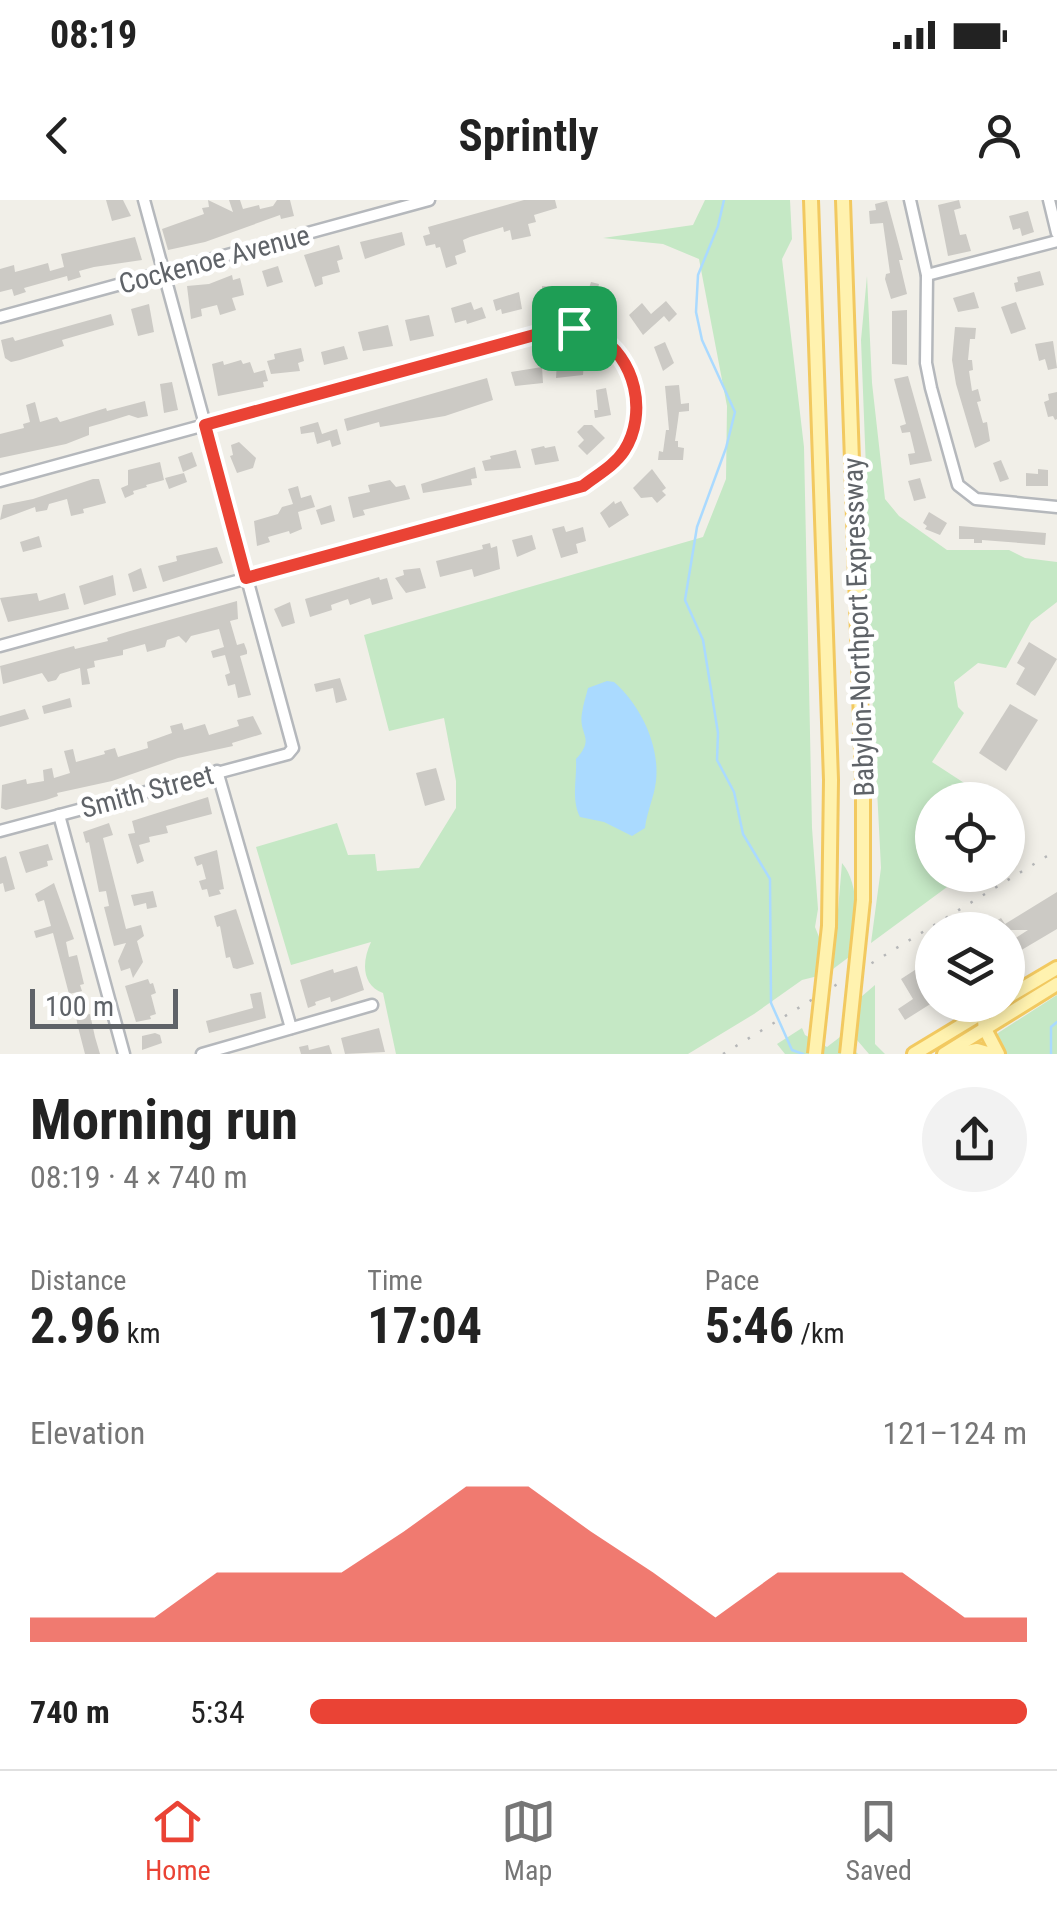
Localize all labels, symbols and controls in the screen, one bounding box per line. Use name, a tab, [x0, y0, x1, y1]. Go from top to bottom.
text: 08:19	[50, 13, 137, 57]
icon: back	[30, 108, 85, 163]
icon: person	[972, 108, 1027, 163]
text: Sprintly	[458, 109, 599, 162]
street label: Cockenoe Avenue	[115, 218, 313, 301]
pin	[532, 286, 617, 371]
icon: arrive	[547, 301, 602, 356]
street label: Babylon-Northport Expressway	[836, 457, 881, 797]
street label: Smith Street	[77, 758, 217, 825]
map controls	[915, 782, 1025, 1022]
button: locate	[915, 782, 1025, 892]
button: layers	[915, 912, 1025, 1022]
scale bar	[30, 984, 178, 1028]
text: 100 m	[45, 990, 114, 1023]
button: share	[922, 1087, 1027, 1192]
text: Morning run	[30, 1088, 298, 1152]
text: 08:19 · 4 × 740 m	[30, 1158, 248, 1196]
text: Distance	[30, 1264, 127, 1297]
text: Time	[367, 1264, 423, 1297]
text: Pace	[705, 1264, 760, 1297]
text: 2.96	[30, 1297, 120, 1355]
text: 17:04	[367, 1297, 482, 1355]
text: 5:46	[705, 1297, 794, 1355]
text: km	[120, 1317, 160, 1350]
text: /km	[794, 1317, 845, 1350]
text: Elevation	[30, 1414, 145, 1452]
text: 121–124 m	[882, 1414, 1027, 1452]
text: 740 m	[30, 1693, 110, 1731]
text: 5:34	[190, 1693, 245, 1731]
tab: Home	[145, 1794, 211, 1887]
tab: Map	[501, 1794, 556, 1887]
tab: Saved	[845, 1794, 912, 1887]

